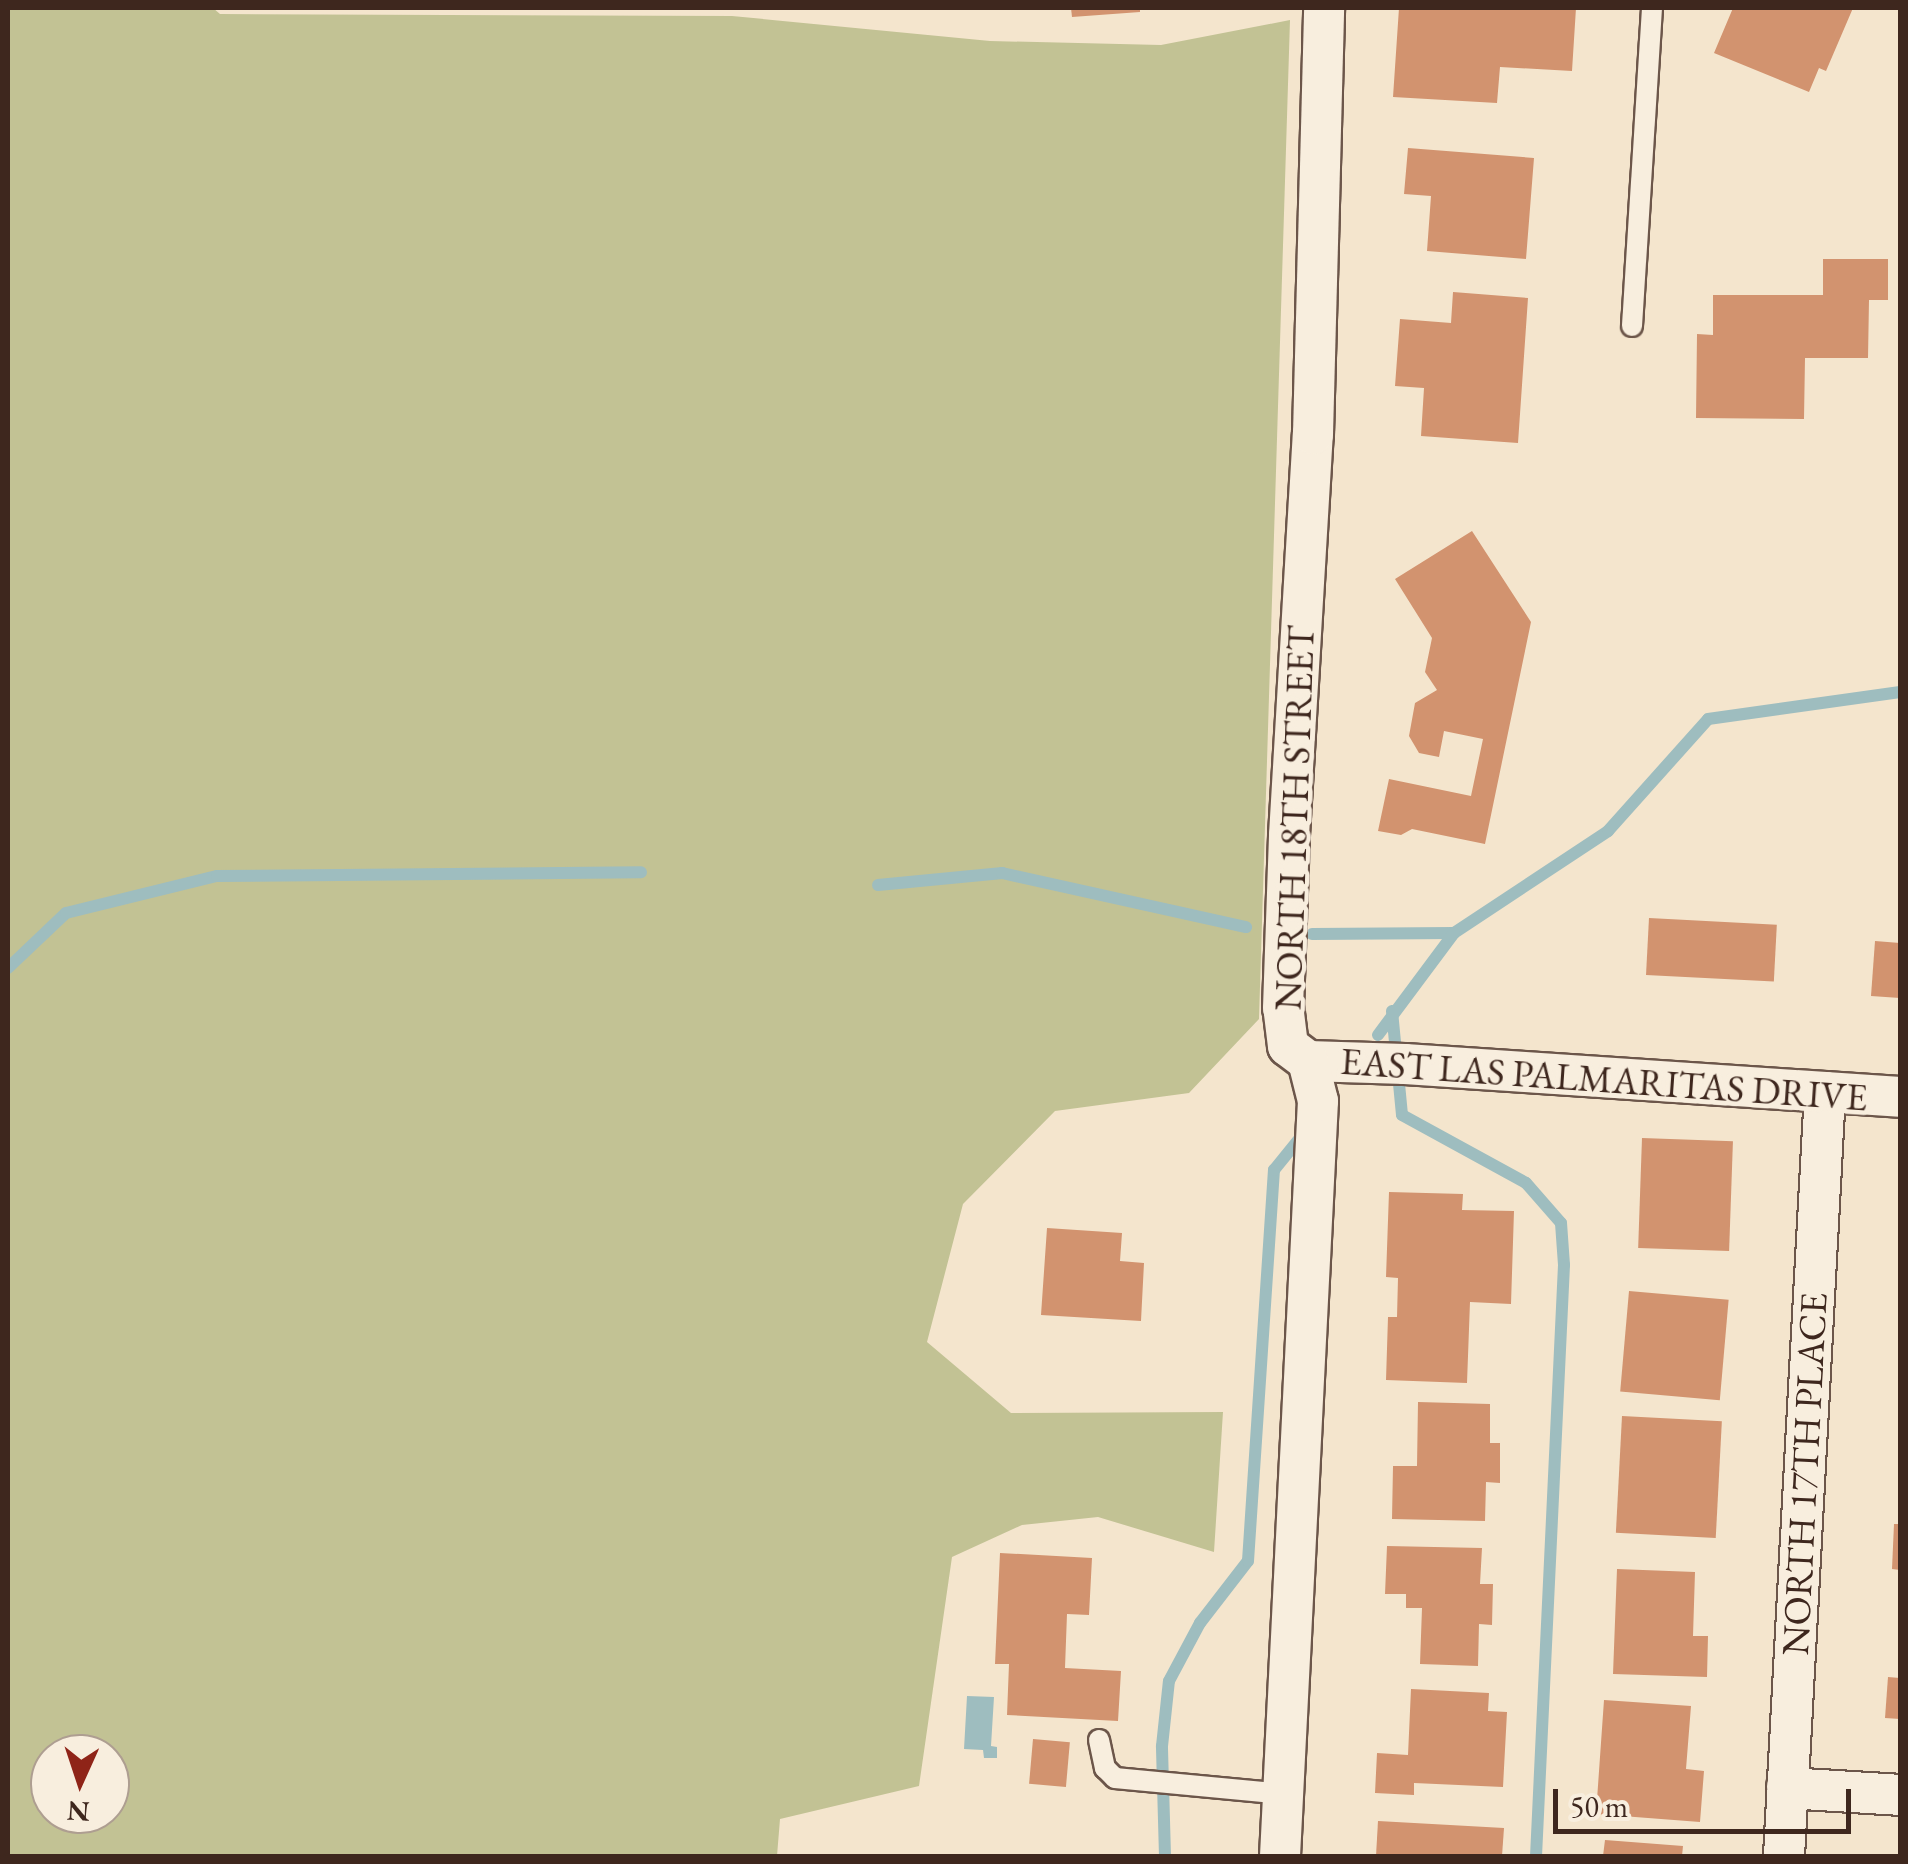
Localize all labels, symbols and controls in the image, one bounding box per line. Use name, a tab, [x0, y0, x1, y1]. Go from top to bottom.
street label: NORTH 18TH STREET	[1264, 625, 1324, 1011]
street label: EAST LAS PALMARITAS DRIVE	[1339, 1038, 1869, 1120]
street label: NORTH 17TH PLACE	[1772, 1291, 1836, 1657]
north arrow	[30, 1734, 130, 1834]
scale bar	[1558, 1769, 1856, 1831]
text: 50 m	[1570, 1787, 1628, 1826]
text: N	[66, 1793, 91, 1831]

